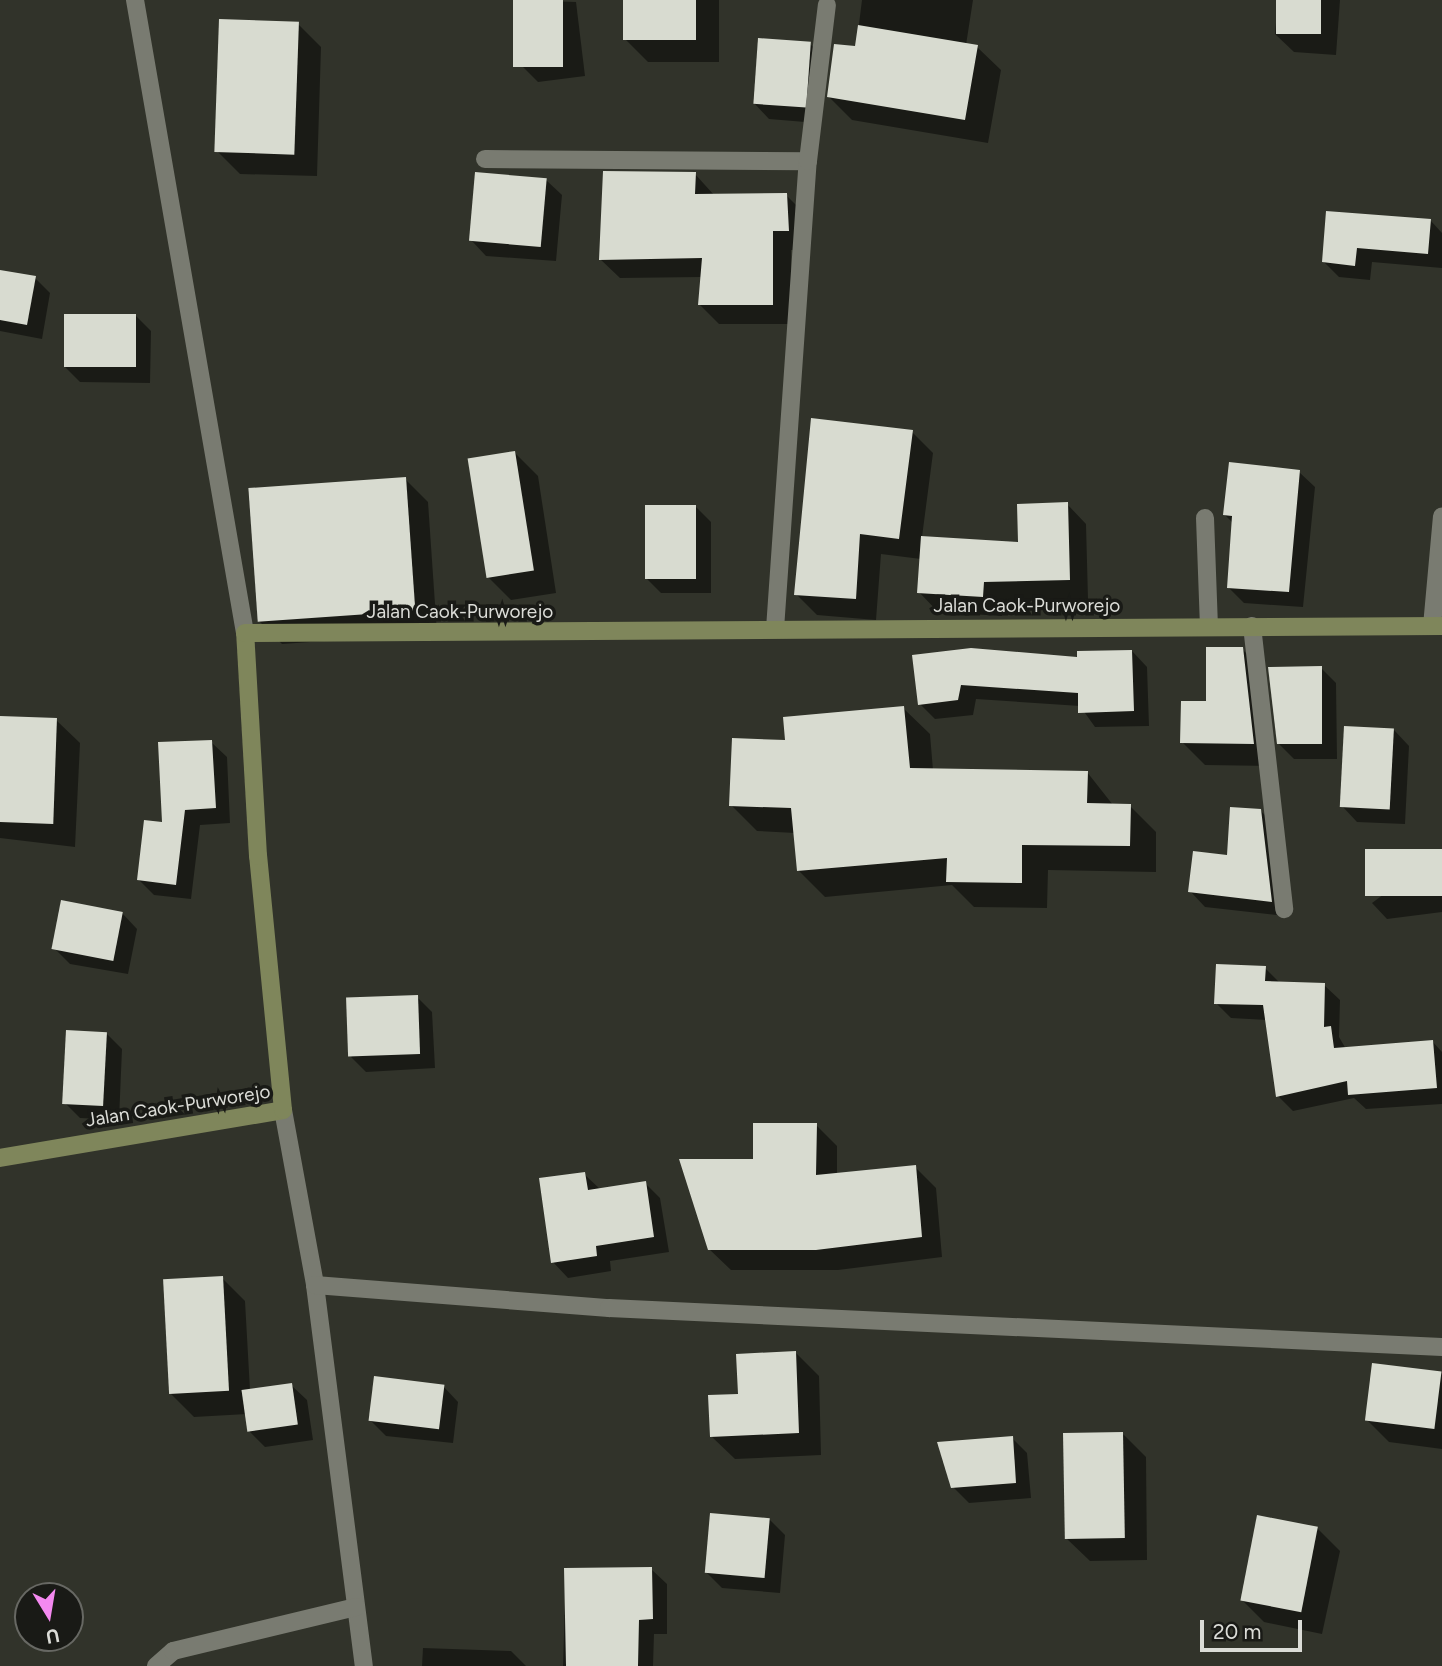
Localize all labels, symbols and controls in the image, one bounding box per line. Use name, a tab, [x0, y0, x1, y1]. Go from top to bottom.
street label: Jalan Caok-Purworejo	[934, 595, 1120, 617]
street label: Jalan Caok-Purworejo	[367, 601, 553, 623]
street label: Jalan Caok-Purworejo	[84, 1080, 272, 1132]
north arrow	[14, 1582, 84, 1652]
scale bar	[1204, 1606, 1306, 1650]
text: 20 m	[1213, 1619, 1261, 1644]
text: U	[44, 1624, 61, 1649]

